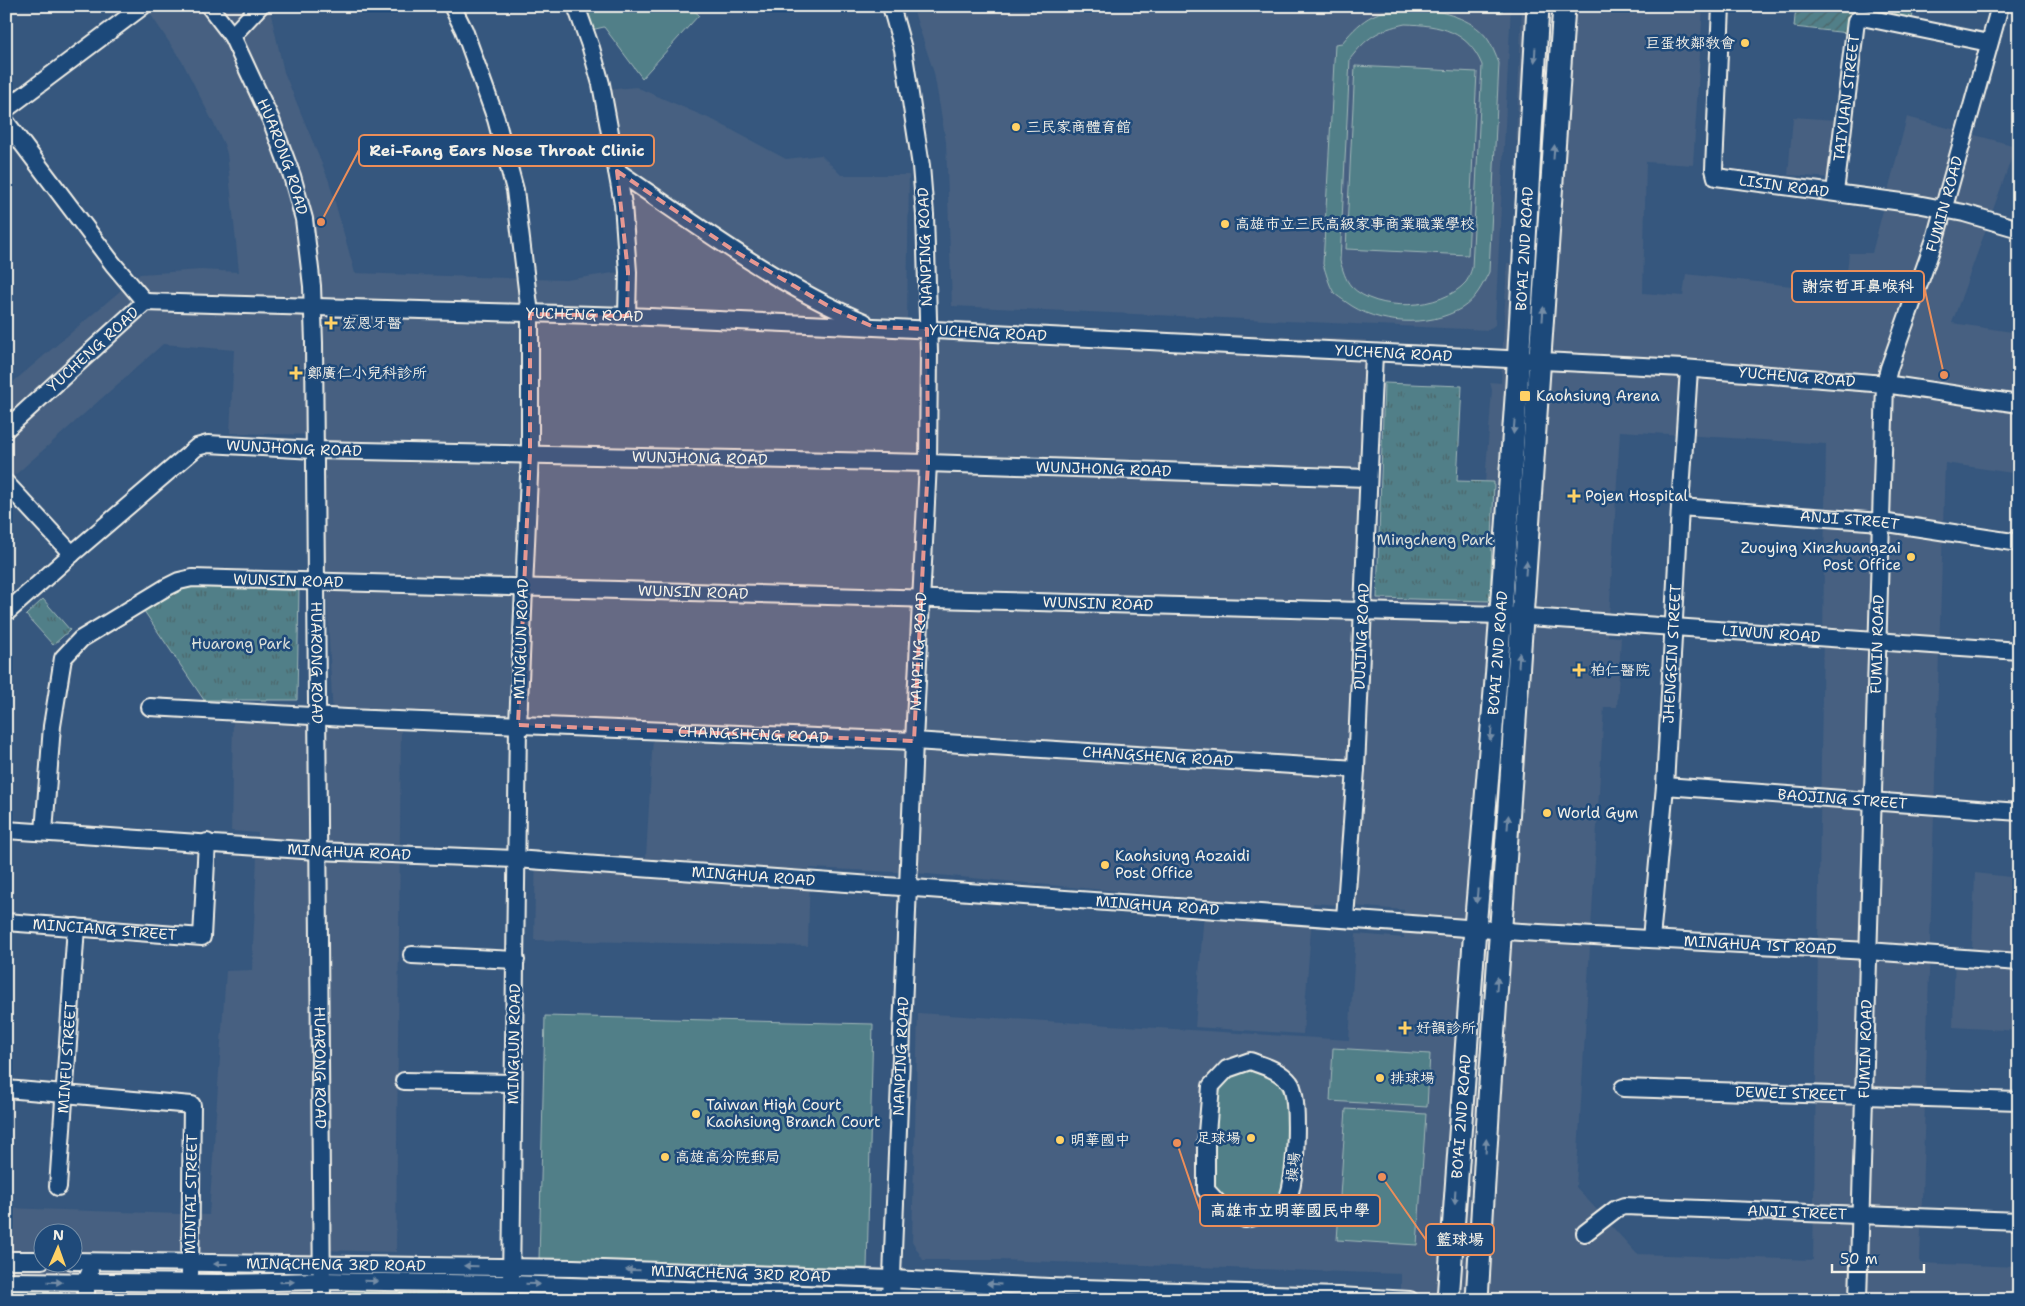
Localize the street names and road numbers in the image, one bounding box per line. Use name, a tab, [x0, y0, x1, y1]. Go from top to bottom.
street label: TAIYUAN STREET	[1829, 33, 1864, 162]
street label: HUARONG ROAD	[252, 95, 312, 217]
street label: FUMIN ROAD	[1921, 154, 1968, 255]
street label: LISIN ROAD	[1738, 170, 1830, 202]
street label: BO'AI 2ND ROAD	[1511, 186, 1538, 312]
street label: NANPING ROAD	[913, 187, 937, 307]
street label: YUCHENG ROAD	[43, 302, 143, 396]
street label: YUCHENG ROAD	[525, 303, 644, 327]
street label: YUCHENG ROAD	[929, 320, 1048, 346]
street label: YUCHENG ROAD	[1334, 340, 1453, 366]
street label: YUCHENG ROAD	[1737, 362, 1856, 392]
street label: WUNJHONG ROAD	[225, 435, 362, 461]
street label: WUNJHONG ROAD	[632, 447, 768, 470]
street label: WUNJHONG ROAD	[1035, 457, 1172, 481]
street label: ANJI STREET	[1799, 506, 1901, 535]
street label: WUNSIN ROAD	[233, 569, 344, 592]
street label: MINGLUN ROAD	[509, 578, 533, 700]
street label: WUNSIN ROAD	[638, 581, 749, 604]
street label: DUJING ROAD	[1349, 583, 1374, 690]
street label: JHENGSIN STREET	[1658, 583, 1686, 724]
street label: BO'AI 2ND ROAD	[1483, 590, 1512, 716]
street label: NANPING ROAD	[906, 591, 932, 712]
street label: WUNSIN ROAD	[1042, 592, 1154, 615]
street label: FUMIN ROAD	[1866, 594, 1889, 694]
street label: HUARONG ROAD	[306, 601, 327, 724]
street label: LIWUN ROAD	[1721, 620, 1821, 647]
street label: CHANGSHENG ROAD	[677, 721, 829, 748]
street label: CHANGSHENG ROAD	[1082, 742, 1234, 771]
street label: BAOJING STREET	[1777, 784, 1908, 814]
street label: MINGHUA ROAD	[287, 839, 412, 865]
street label: MINGHUA ROAD	[691, 862, 816, 891]
street label: MINGHUA ROAD	[1095, 891, 1220, 920]
street label: MINCIANG STREET	[32, 914, 178, 945]
street label: MINGHUA 1ST ROAD	[1683, 931, 1837, 959]
street label: MINGLUN ROAD	[503, 983, 525, 1105]
street label: NANPING ROAD	[889, 996, 913, 1116]
street label: FUMIN ROAD	[1854, 999, 1877, 1099]
street label: MINFU STREET	[53, 1000, 81, 1114]
street label: HUARONG ROAD	[310, 1006, 331, 1129]
street label: BO'AI 2ND ROAD	[1447, 1054, 1476, 1179]
street label: DEWEI STREET	[1735, 1082, 1847, 1105]
street label: MINTAI STREET	[180, 1134, 202, 1254]
street label: 操場	[1281, 1151, 1305, 1183]
street label: ANJI STREET	[1747, 1201, 1847, 1224]
street label: MINGCHENG 3RD ROAD	[246, 1253, 426, 1276]
street label: MINGCHENG 3RD ROAD	[651, 1261, 831, 1287]

